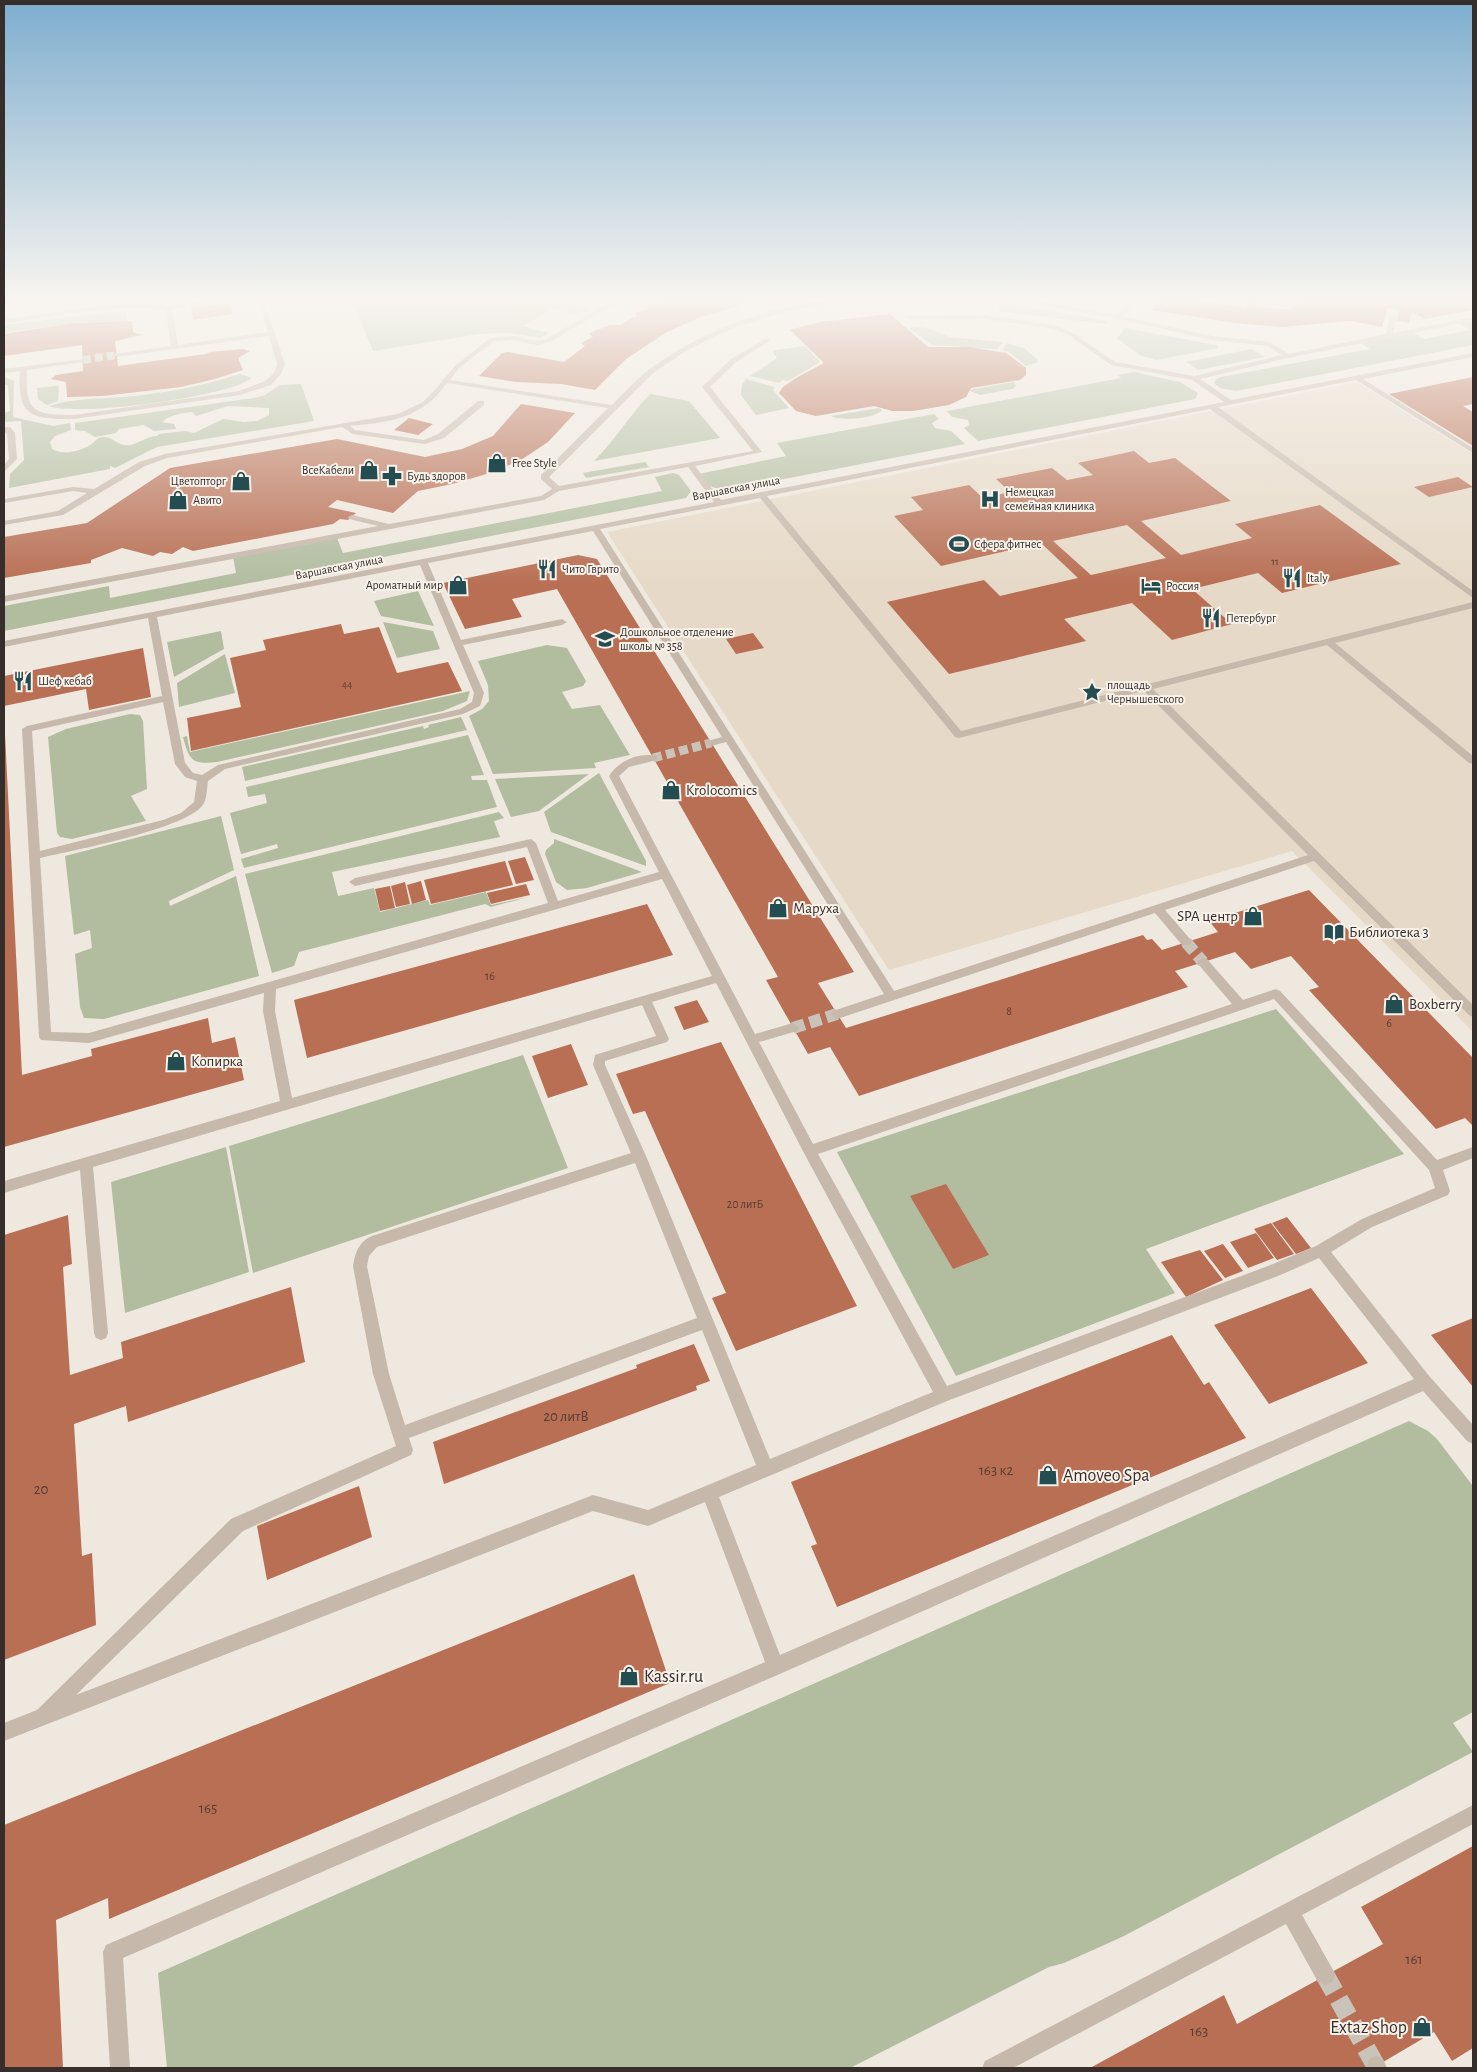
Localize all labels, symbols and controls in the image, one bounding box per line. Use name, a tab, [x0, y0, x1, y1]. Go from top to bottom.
shop icon: Free Style	[486, 452, 508, 474]
place label: Free Style	[512, 457, 557, 470]
shop icon: ВсеКабели	[358, 459, 380, 481]
place label: ВсеКабели	[302, 464, 354, 476]
pharmacy icon: Будь здоров	[381, 465, 403, 487]
shop icon: Цветопторг	[230, 470, 252, 492]
place label: Будь здоров	[407, 470, 466, 483]
street label: Варшавская улица	[691, 474, 782, 503]
place label: Цветопторг	[171, 475, 227, 487]
place label: Немецкая семейная клиника	[1005, 486, 1095, 512]
hospital icon: Немецкая семейная клиника	[979, 488, 1001, 510]
shop icon: Авито	[167, 489, 189, 511]
place label: Авито	[193, 494, 222, 506]
sports icon: Сфера фитнес	[948, 533, 970, 555]
place label: Сфера фитнес	[974, 538, 1041, 550]
street label: Варшавская улица	[294, 553, 385, 582]
house number: 11	[1271, 556, 1279, 567]
restaurant icon: Чито Гврито	[536, 558, 558, 580]
place label: Чито Гврито	[562, 563, 619, 575]
restaurant icon: Italy	[1281, 567, 1303, 589]
place label: Italy	[1307, 572, 1328, 585]
shop icon: Ароматный мир	[447, 574, 469, 596]
hotel icon: Россия	[1140, 575, 1162, 597]
place label: Ароматный мир	[366, 579, 443, 591]
place label: Россия	[1166, 580, 1199, 592]
restaurant icon: Петербург	[1200, 607, 1222, 629]
place label: Петербург	[1226, 612, 1277, 625]
place label: Дошкольное отделение школы № 358	[620, 626, 734, 652]
school or university icon: Дошкольное отделение школы № 358	[594, 628, 616, 650]
restaurant icon: Шеф кебаб	[12, 670, 34, 692]
place label: Шеф кебаб	[38, 675, 92, 687]
house number: 44	[342, 679, 352, 690]
place label: площадь Чернышевского	[1107, 679, 1184, 705]
place icon: площадь Чернышевского	[1081, 681, 1103, 703]
shop icon: Krolocomics	[660, 779, 682, 801]
place label: Krolocomics	[686, 783, 757, 798]
shop icon: Маруха	[767, 897, 789, 919]
place label: Маруха	[793, 901, 839, 916]
shop icon: SPA центр	[1242, 905, 1264, 927]
place label: SPA центр	[1177, 909, 1238, 924]
library icon: Библиотека 3	[1323, 921, 1345, 943]
place label: Библиотека 3	[1349, 925, 1429, 940]
house number: 16	[485, 970, 495, 982]
shop icon: Boxberry	[1383, 993, 1405, 1015]
place label: Boxberry	[1409, 997, 1462, 1012]
house number: 8	[1006, 1005, 1012, 1017]
house number: 6	[1386, 1017, 1392, 1029]
shop icon: Копирка	[165, 1050, 187, 1072]
place label: Копирка	[191, 1054, 243, 1069]
house number: 20 литБ	[727, 1198, 763, 1210]
house number: 20 литВ	[543, 1409, 589, 1424]
house number: 163 к2	[979, 1463, 1013, 1478]
shop icon: Amoveo Spa	[1037, 1464, 1059, 1486]
place label: Amoveo Spa	[1063, 1467, 1150, 1485]
house number: 20	[34, 1482, 48, 1497]
shop icon: Kassir.ru	[618, 1665, 640, 1687]
place label: Kassir.ru	[644, 1668, 703, 1686]
house number: 165	[199, 1801, 217, 1816]
house number: 161	[1405, 1952, 1423, 1967]
shop icon: Extaz Shop	[1411, 2016, 1433, 2038]
place label: Extaz Shop	[1330, 2019, 1407, 2037]
house number: 163	[1190, 2024, 1208, 2039]

